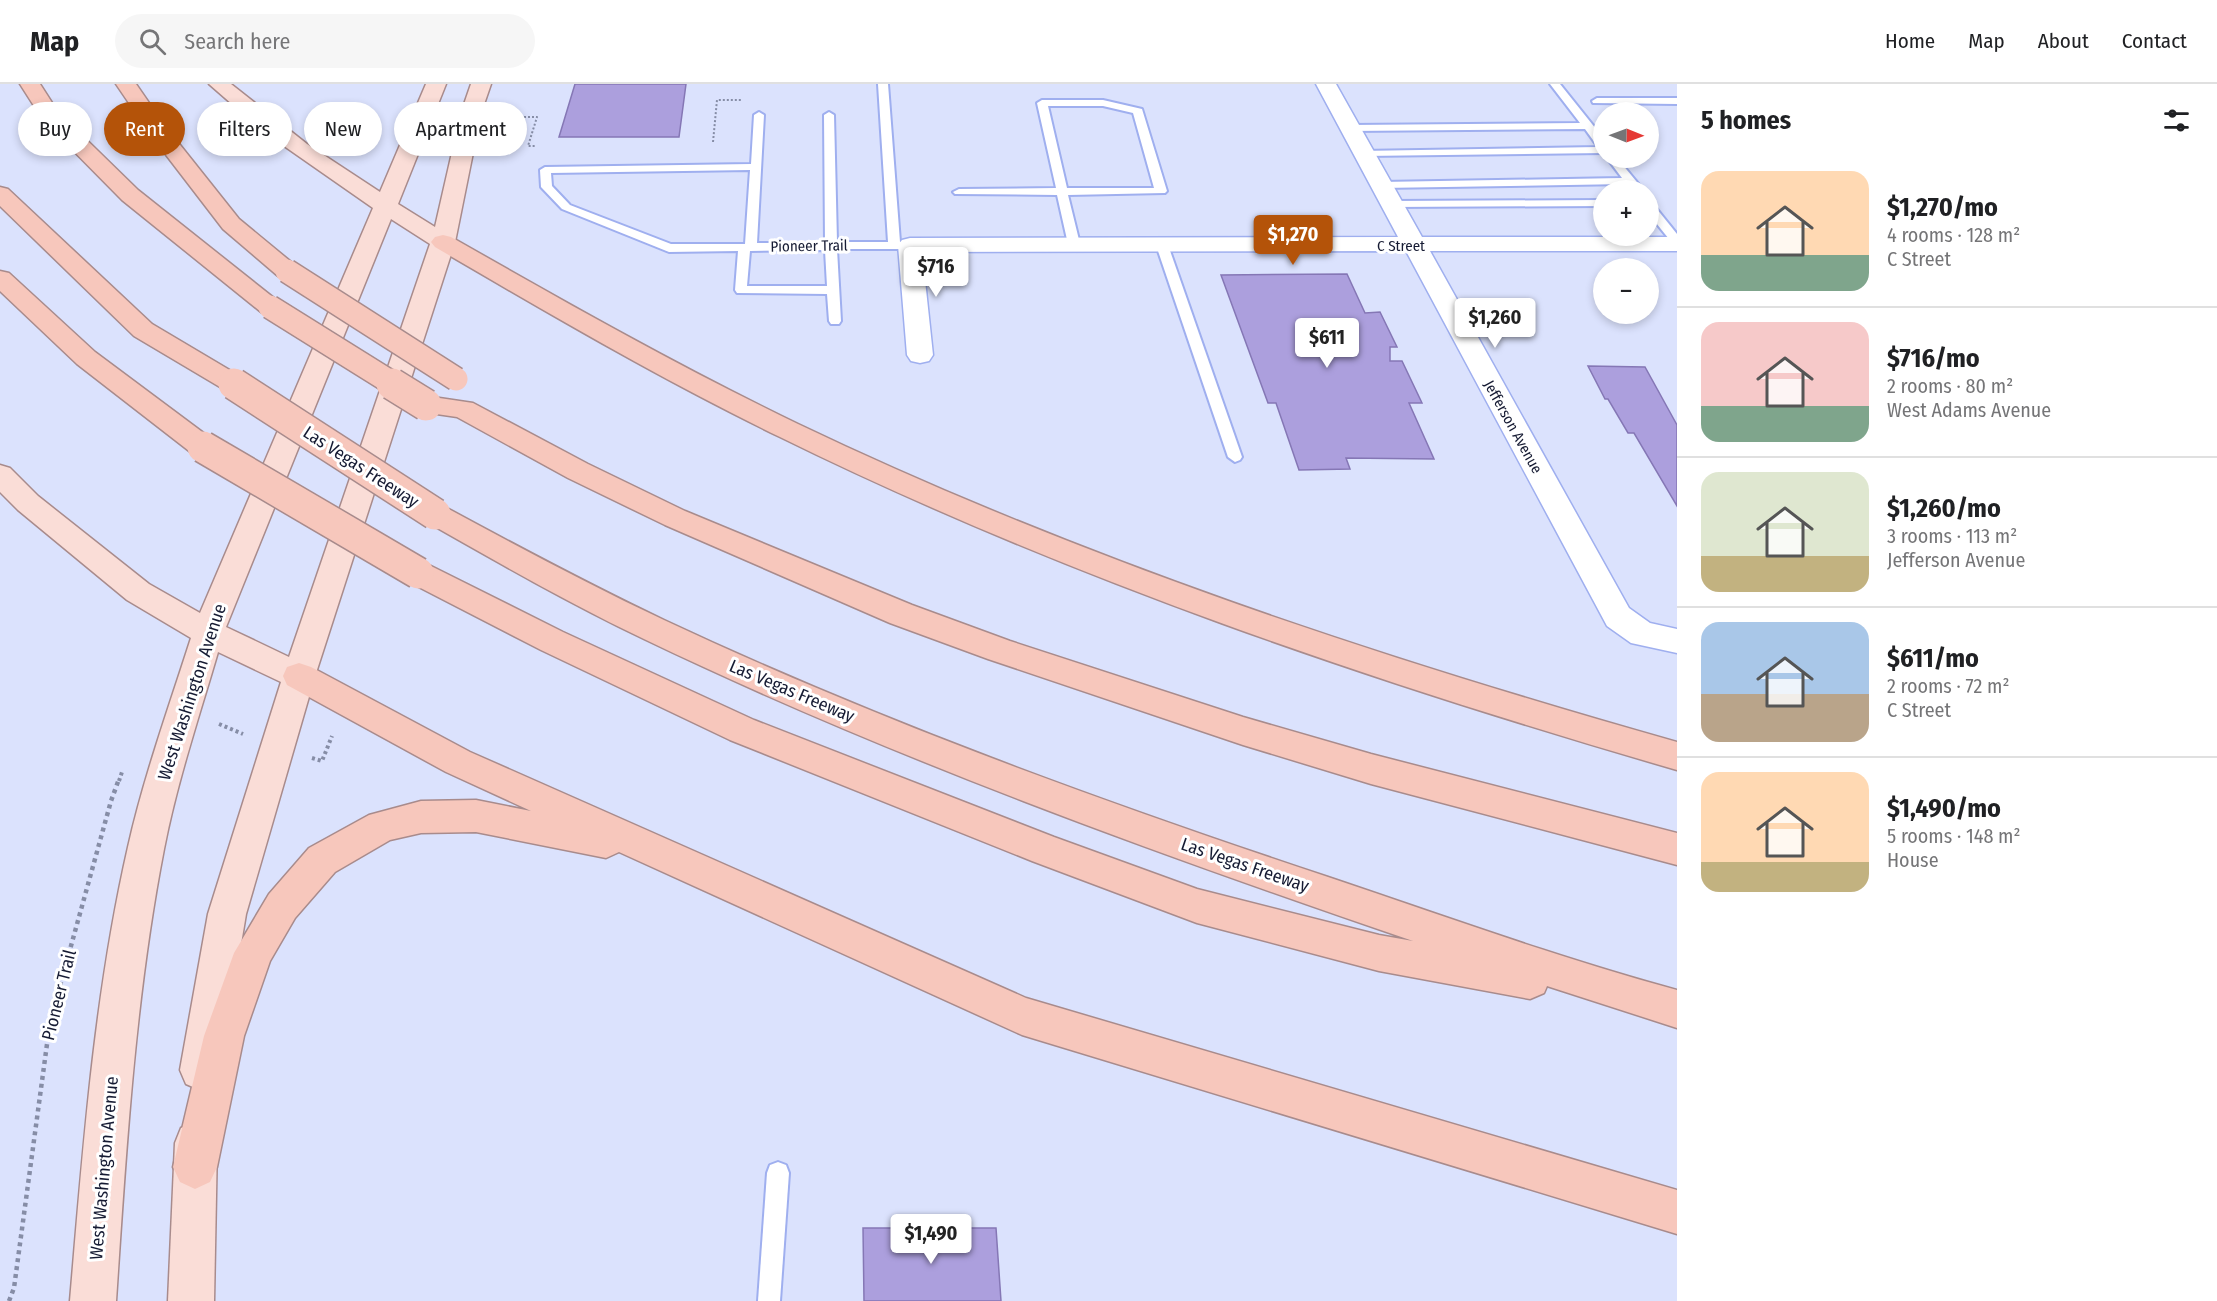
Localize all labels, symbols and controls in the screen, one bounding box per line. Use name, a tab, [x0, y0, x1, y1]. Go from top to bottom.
search box	[115, 14, 535, 68]
text: Map	[30, 25, 79, 58]
icon: search	[136, 25, 169, 58]
text: Search here	[184, 28, 290, 55]
text: Home	[1885, 28, 1935, 54]
text: Map	[1968, 28, 2005, 54]
text: About	[2038, 28, 2089, 54]
text: Contact	[2122, 28, 2187, 54]
chip: Buy	[18, 102, 92, 156]
chip: Rent	[104, 102, 185, 156]
chip: Filters	[197, 102, 292, 156]
chip: New	[304, 102, 382, 156]
chip: Apartment	[394, 102, 527, 156]
north arrow	[1593, 102, 1659, 168]
map controls	[1593, 102, 1659, 324]
icon: filters	[2160, 104, 2193, 137]
text: 5 homes	[1701, 105, 1791, 136]
button: +	[1593, 180, 1659, 246]
text: $1,270/mo	[1887, 192, 1998, 223]
icon: home	[1749, 195, 1821, 267]
pin: $1,270	[1244, 215, 1342, 266]
text: $1,270	[1268, 222, 1318, 246]
text: 4 rooms · 128 m²	[1887, 223, 2020, 247]
street label: Pioneer Trail	[770, 236, 848, 256]
street label: C Street	[1377, 237, 1425, 255]
pin: $716	[900, 247, 972, 298]
text: C Street	[1887, 247, 1951, 271]
text: $716	[918, 254, 954, 278]
button: −	[1593, 258, 1659, 324]
pin: $1,260	[1446, 298, 1544, 349]
text: $1,260	[1469, 305, 1521, 329]
pin: $611	[1291, 318, 1363, 369]
text: $611	[1309, 325, 1345, 349]
text: $716/mo	[1887, 343, 1980, 374]
icon: home	[1749, 346, 1821, 418]
text: 2 rooms · 80 m²	[1887, 374, 2013, 398]
street label: Jefferson Avenue	[1480, 377, 1546, 477]
text: West Adams Avenue	[1887, 398, 2051, 422]
street label: Las Vegas Freeway	[299, 421, 423, 513]
text: $1,260/mo	[1887, 493, 2001, 524]
icon: home	[1749, 496, 1821, 568]
text: 3 rooms · 113 m²	[1887, 524, 2017, 548]
text: Jefferson Avenue	[1887, 548, 2025, 572]
street label: West Washington Avenue	[153, 601, 231, 783]
text: $611/mo	[1887, 643, 1979, 674]
icon: home	[1749, 646, 1821, 718]
street label: Las Vegas Freeway	[726, 655, 858, 727]
text: 2 rooms · 72 m²	[1887, 674, 2009, 698]
text: C Street	[1887, 698, 1951, 722]
text: $1,490/mo	[1887, 793, 2001, 824]
icon: home	[1749, 796, 1821, 868]
text: 5 rooms · 148 m²	[1887, 824, 2021, 848]
street label: Las Vegas Freeway	[1178, 833, 1312, 897]
text: House	[1887, 848, 1939, 872]
street label: Pioneer Trail	[37, 947, 81, 1043]
street label: West Washington Avenue	[85, 1075, 123, 1261]
pin: $1,490	[882, 1214, 980, 1265]
text: $1,490	[905, 1221, 957, 1245]

